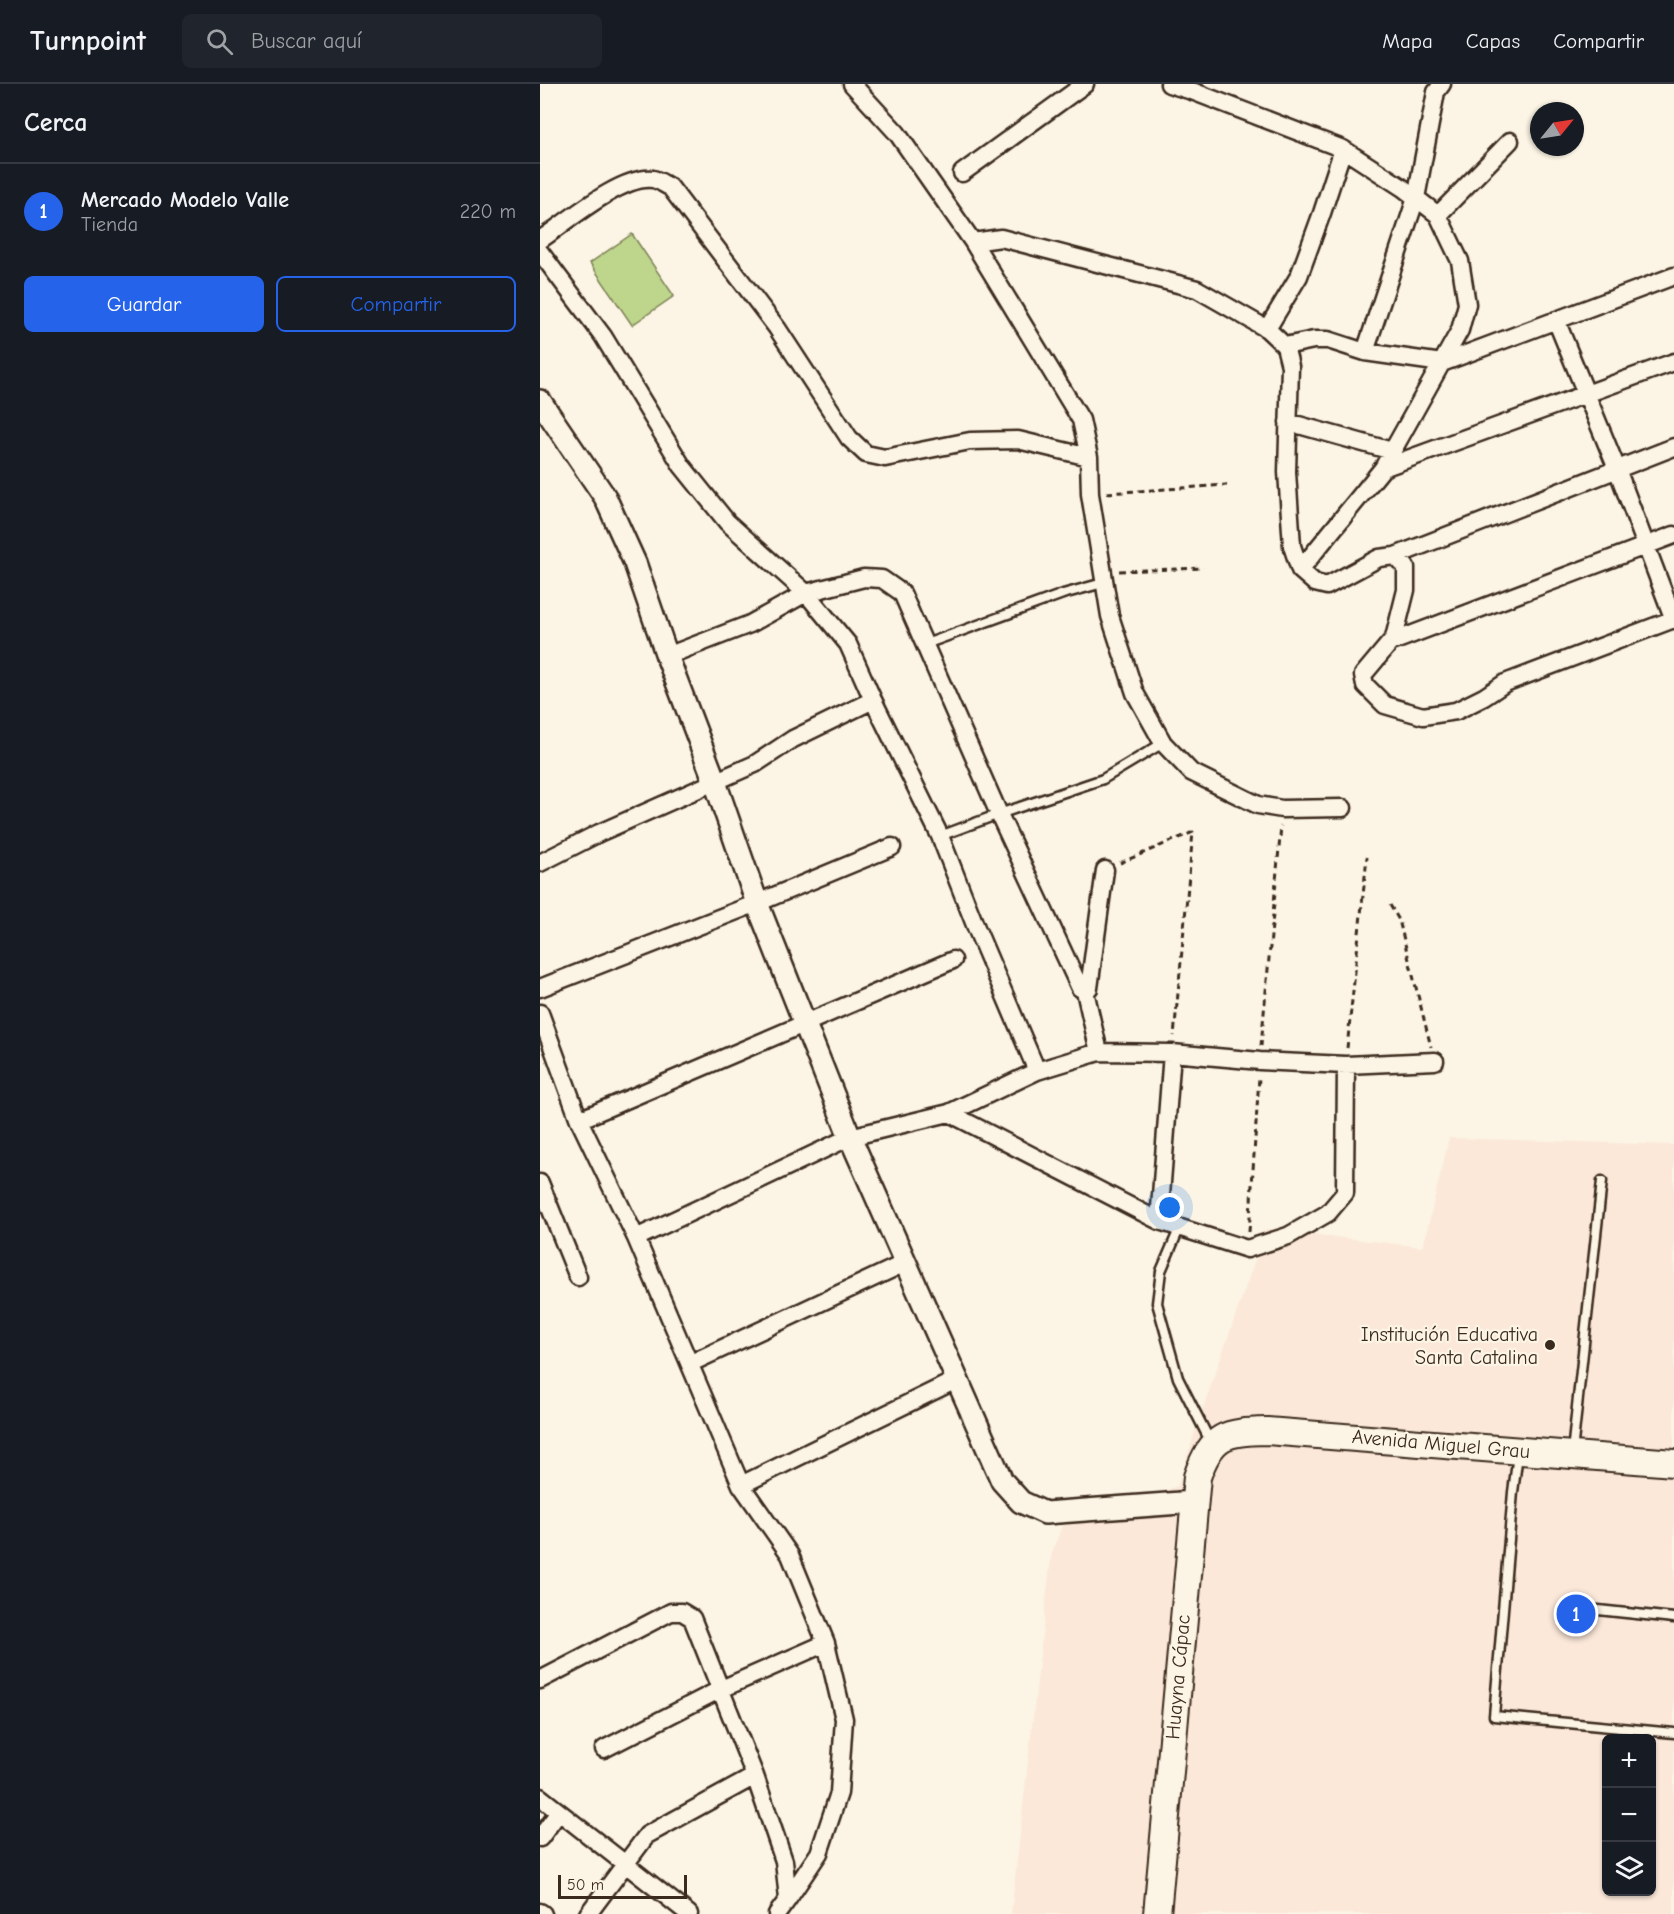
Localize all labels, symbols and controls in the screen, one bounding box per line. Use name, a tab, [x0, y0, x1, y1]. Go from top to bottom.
search box	[182, 14, 602, 68]
text: Turnpoint	[30, 25, 146, 57]
icon: search	[203, 25, 236, 58]
text: Buscar aquí	[251, 28, 362, 54]
text: Mapa	[1382, 29, 1433, 53]
text: Capas	[1466, 29, 1520, 53]
text: Compartir	[1553, 29, 1644, 53]
north arrow	[1530, 102, 1584, 156]
text: Cerca	[24, 108, 88, 138]
text: Mercado Modelo Valle	[81, 187, 289, 213]
text: 1	[40, 200, 47, 223]
text: 220 m	[460, 200, 516, 223]
text: Tienda	[81, 213, 138, 236]
button: Guardar	[24, 276, 264, 332]
button: Compartir	[276, 276, 516, 332]
your location	[1155, 1193, 1184, 1222]
place label: Institución Educativa Santa Catalina	[1361, 1323, 1538, 1369]
marker: Institución Educativa Santa Catalina	[1543, 1338, 1557, 1352]
street label: Avenida Miguel Grau	[1351, 1425, 1531, 1463]
pin: 1	[1556, 1592, 1596, 1636]
street label: Huayna Cápac	[1161, 1613, 1195, 1740]
map controls	[1602, 1734, 1656, 1896]
button: +	[1602, 1734, 1656, 1788]
button: −	[1602, 1788, 1656, 1842]
button: layers	[1602, 1842, 1656, 1896]
scale bar	[558, 1872, 687, 1900]
text: 50 m	[567, 1876, 604, 1894]

